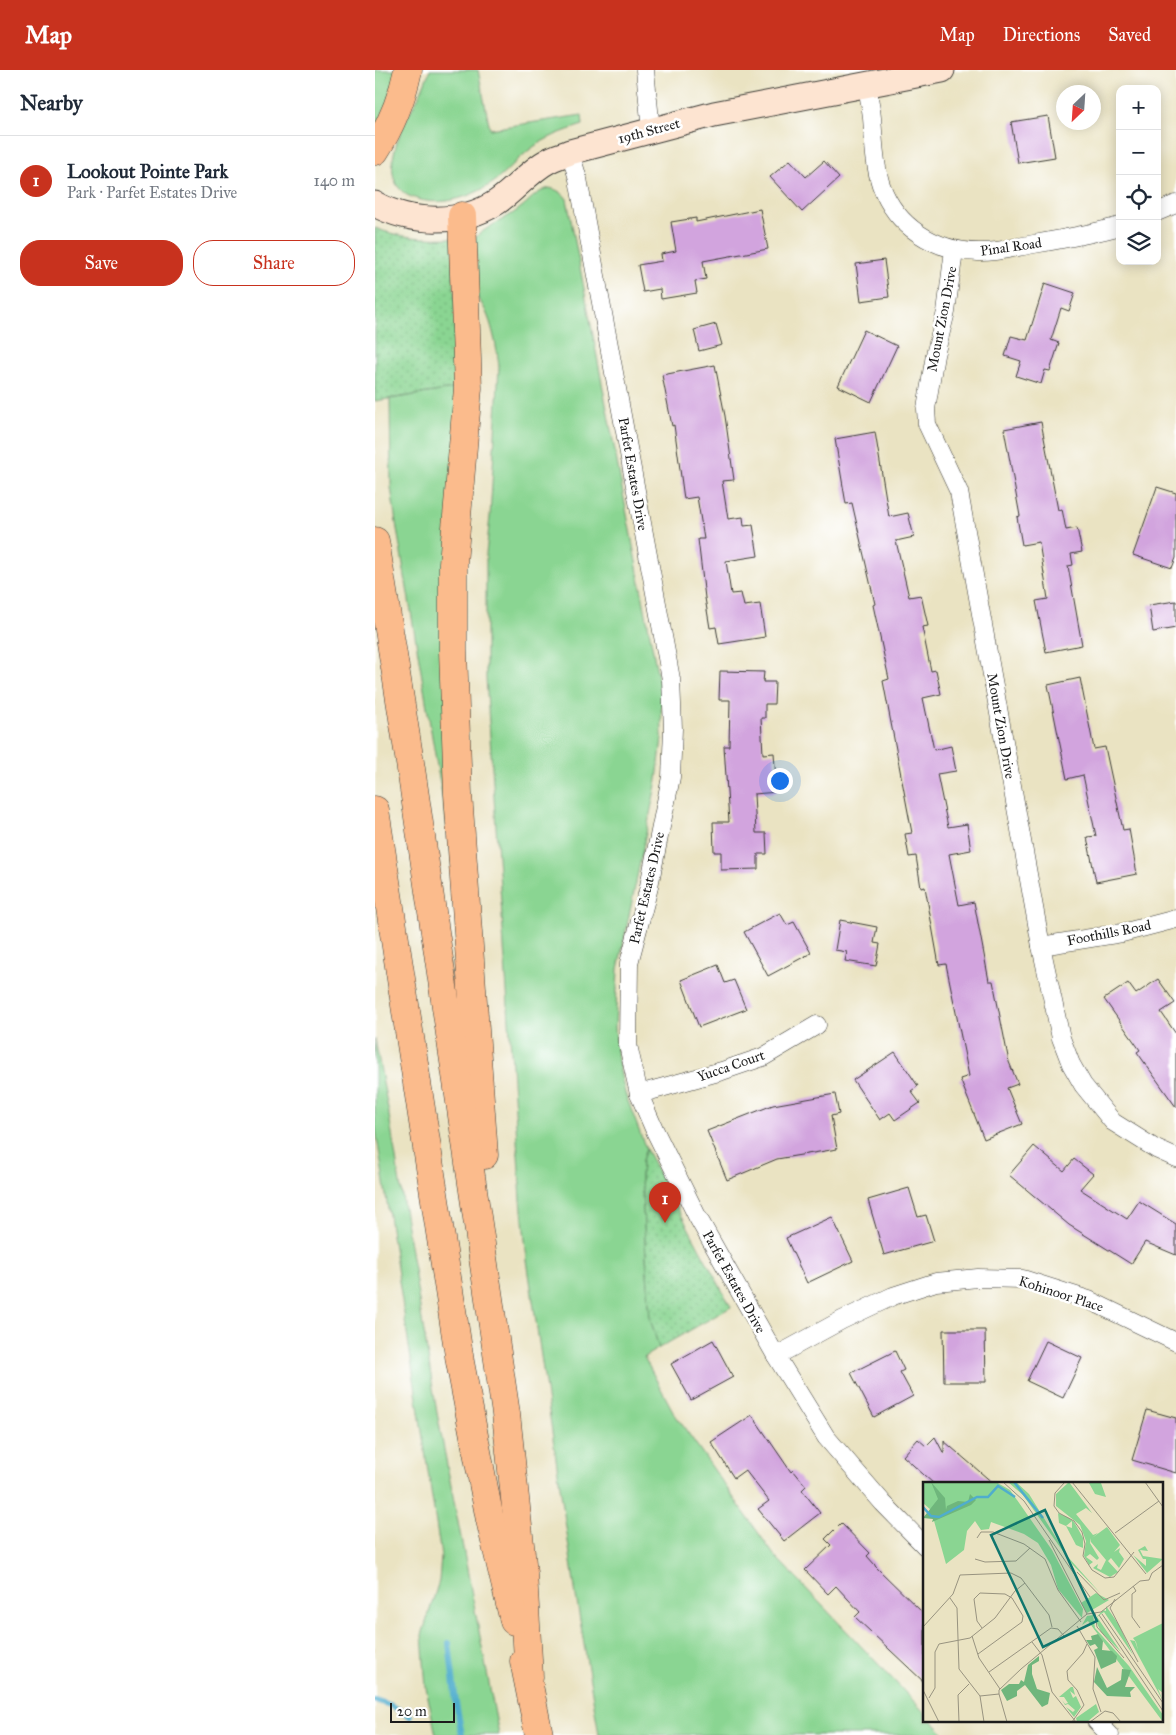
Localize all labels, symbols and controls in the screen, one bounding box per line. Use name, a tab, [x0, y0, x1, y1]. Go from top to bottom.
text: Map	[25, 20, 72, 50]
text: Map	[939, 24, 975, 46]
text: Directions	[1003, 24, 1080, 46]
text: Saved	[1108, 24, 1151, 46]
north arrow	[1056, 85, 1101, 130]
map controls	[1116, 85, 1161, 265]
button: +	[1116, 85, 1161, 130]
text: Nearby	[20, 90, 83, 116]
street label: 19th Street	[616, 115, 682, 147]
button: −	[1116, 130, 1161, 175]
text: Lookout Pointe Park	[67, 160, 228, 183]
text: 1	[33, 171, 39, 190]
text: 140 m	[314, 171, 355, 190]
button: locate	[1116, 175, 1161, 220]
text: Park · Parfet Estates Drive	[67, 183, 237, 202]
button: layers	[1116, 220, 1161, 265]
street label: Pinal Road	[979, 234, 1043, 260]
button: Save	[20, 240, 183, 286]
button: Share	[193, 240, 355, 286]
street label: Mount Zion Drive	[923, 265, 961, 373]
street label: Parfet Estates Drive	[615, 416, 651, 532]
street label: Mount Zion Drive	[983, 672, 1019, 780]
your location	[767, 768, 793, 794]
street label: Parfet Estates Drive	[626, 830, 668, 946]
street label: Foothills Road	[1066, 917, 1152, 949]
street label: Yucca Court	[695, 1046, 767, 1086]
pin: 1	[649, 1182, 681, 1223]
street label: Parfet Estates Drive	[699, 1228, 769, 1336]
street label: Kohinoor Place	[1017, 1272, 1106, 1316]
inset map	[923, 1482, 1163, 1722]
scale bar	[390, 1700, 455, 1723]
text: 20 m	[397, 1703, 427, 1720]

